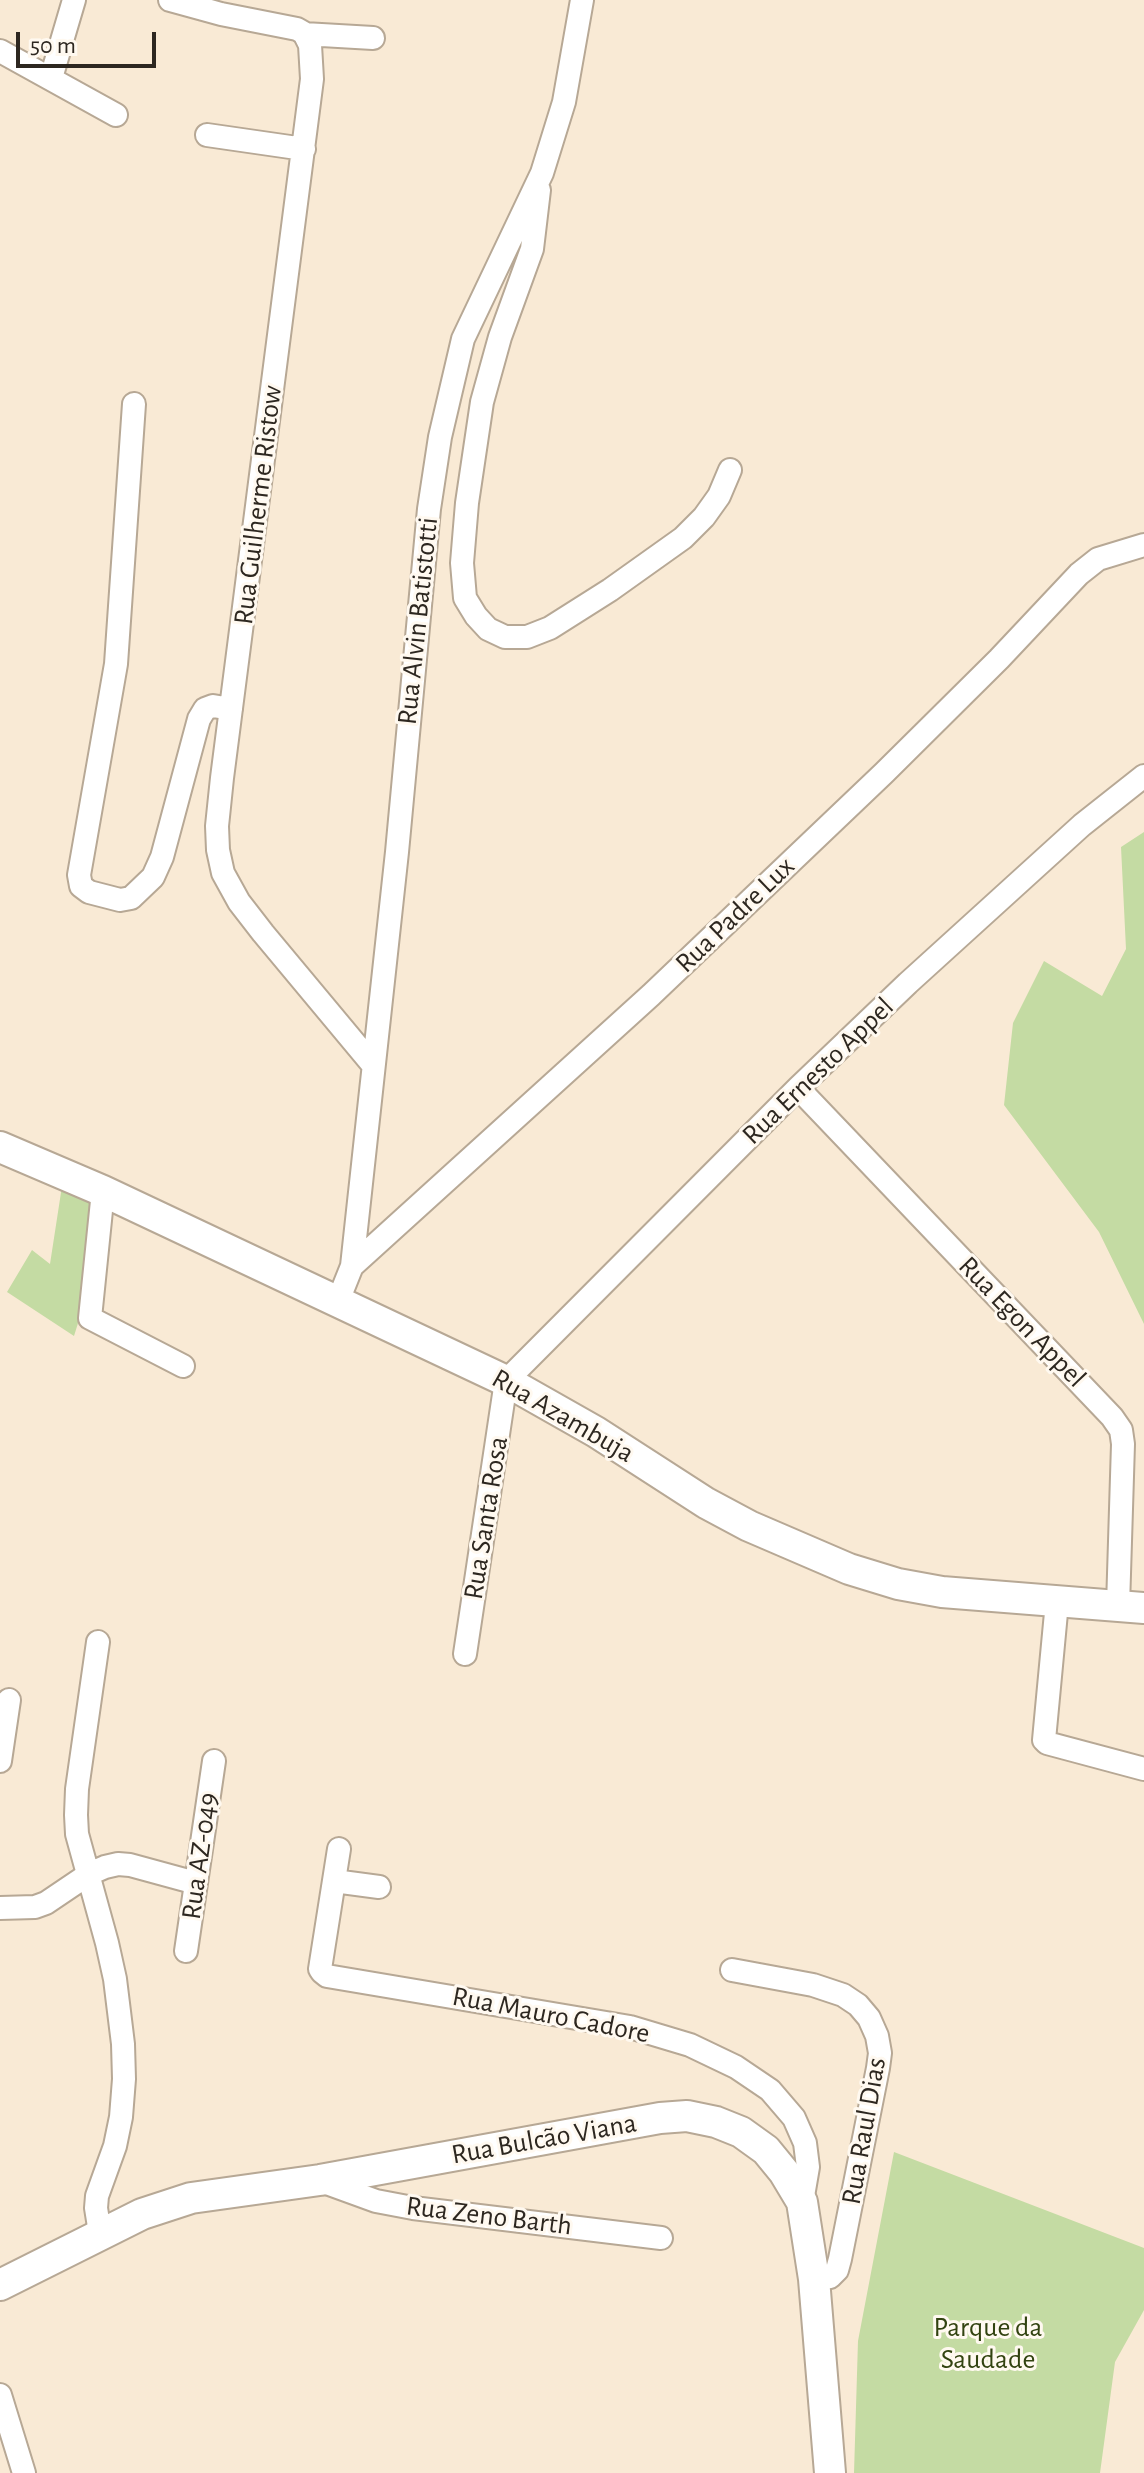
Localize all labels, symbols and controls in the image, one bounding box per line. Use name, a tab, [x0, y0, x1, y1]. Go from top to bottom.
scale bar	[20, 16, 160, 66]
text: 50 m	[30, 34, 76, 58]
street label: Rua Guilherme Ristow	[227, 383, 289, 627]
street label: Rua Alvin Batistotti	[390, 516, 446, 726]
street label: Rua Padre Lux	[668, 850, 802, 980]
street label: Rua Ernesto Appel	[735, 990, 901, 1152]
street label: Rua Egon Appel	[951, 1249, 1093, 1395]
street label: Rua Azambuja	[486, 1362, 640, 1470]
street label: Rua Santa Rosa	[457, 1434, 515, 1602]
street label: Rua AZ-049	[174, 1790, 226, 1922]
street label: Rua Mauro Cadore	[449, 1979, 653, 2051]
street label: Rua Raul Dias	[835, 2055, 893, 2207]
street label: Rua Bulcão Viana	[449, 2106, 639, 2172]
street label: Rua Zeno Barth	[404, 2189, 574, 2243]
park label: Parque da Saudade	[933, 2311, 1043, 2377]

